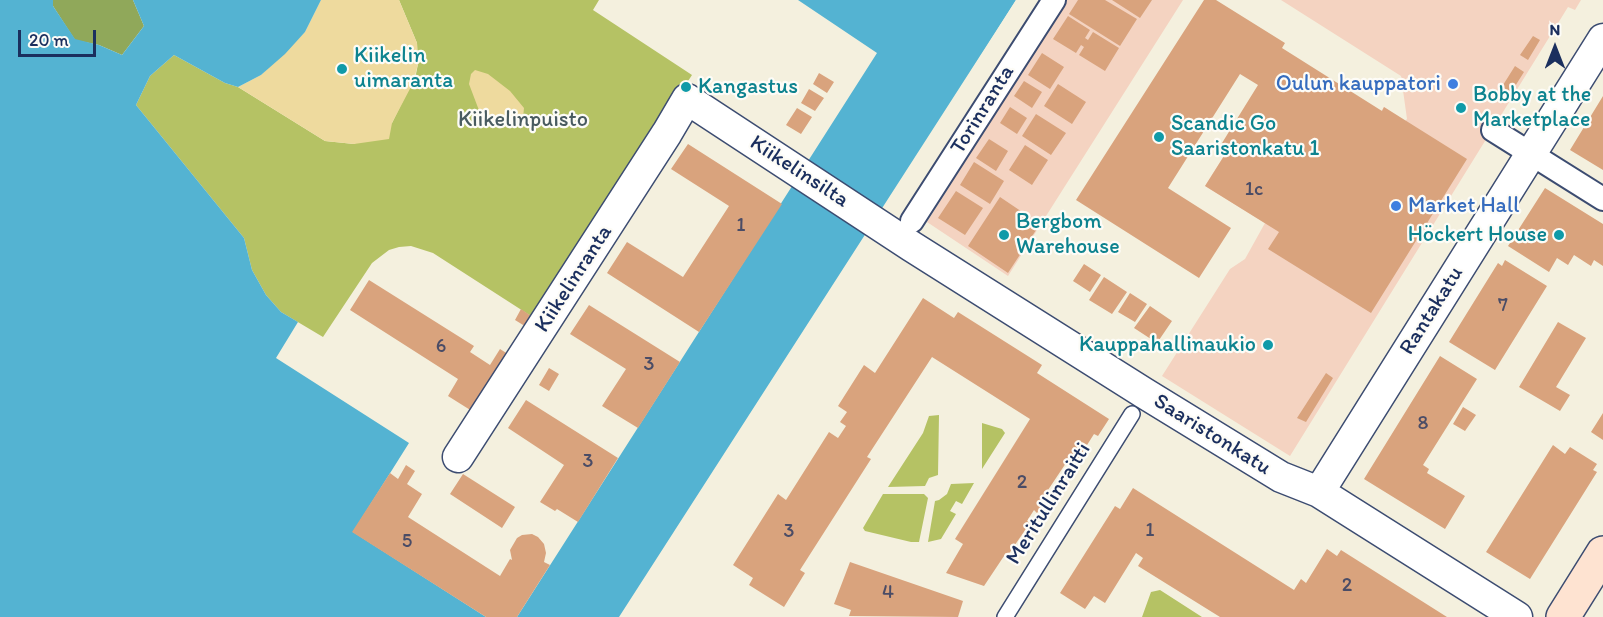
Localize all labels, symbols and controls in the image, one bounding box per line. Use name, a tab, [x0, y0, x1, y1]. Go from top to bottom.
scale bar	[21, 18, 99, 56]
north arrow	[1525, 18, 1585, 78]
text: N	[1550, 20, 1560, 39]
text: 20 m	[29, 29, 69, 51]
place label: Kiikelin uimaranta	[354, 43, 453, 94]
street label: Torinranta	[945, 61, 1021, 159]
marker: Kiikelin uimaranta	[335, 62, 349, 76]
place label: Oulun kauppatori	[1276, 71, 1441, 97]
place label: Kangastus	[698, 74, 798, 100]
marker: Oulun kauppatori	[1446, 77, 1460, 91]
marker: Kangastus	[679, 80, 693, 94]
place label: Bobby at the Marketplace	[1473, 82, 1591, 134]
marker: Bobby at the Marketplace	[1454, 101, 1468, 115]
park label: Kiikelinpuisto	[458, 107, 588, 133]
place label: Scandic Go Saaristonkatu 1	[1171, 111, 1319, 162]
street label: Kiikelinsilta	[744, 130, 854, 214]
marker: Scandic Go Saaristonkatu 1	[1152, 130, 1166, 144]
house number: 1c	[1245, 178, 1263, 202]
place label: Market Hall	[1408, 193, 1520, 219]
marker: Market Hall	[1389, 199, 1403, 213]
place label: Bergbom Warehouse	[1016, 209, 1120, 260]
house number: 1	[736, 214, 746, 238]
street label: Kiikelinranta	[530, 220, 618, 338]
place label: Höckert House	[1408, 222, 1547, 248]
marker: Bergbom Warehouse	[997, 228, 1011, 242]
marker: Höckert House	[1552, 228, 1566, 242]
street label: Rantakatu	[1394, 262, 1470, 360]
house number: 7	[1498, 294, 1508, 318]
place label: Kauppahallinaukio	[1079, 332, 1256, 358]
house number: 6	[436, 335, 446, 359]
marker: Kauppahallinaukio	[1261, 338, 1275, 352]
house number: 3	[644, 353, 654, 377]
street label: Saaristonkatu	[1148, 388, 1276, 482]
house number: 8	[1418, 412, 1428, 436]
street label: Meritullinraitti	[1001, 438, 1097, 570]
house number: 3	[583, 450, 593, 474]
house number: 2	[1017, 471, 1027, 495]
house number: 1	[1145, 519, 1155, 543]
house number: 3	[784, 520, 794, 544]
house number: 5	[402, 530, 412, 554]
house number: 2	[1342, 574, 1352, 598]
house number: 4	[882, 581, 894, 605]

